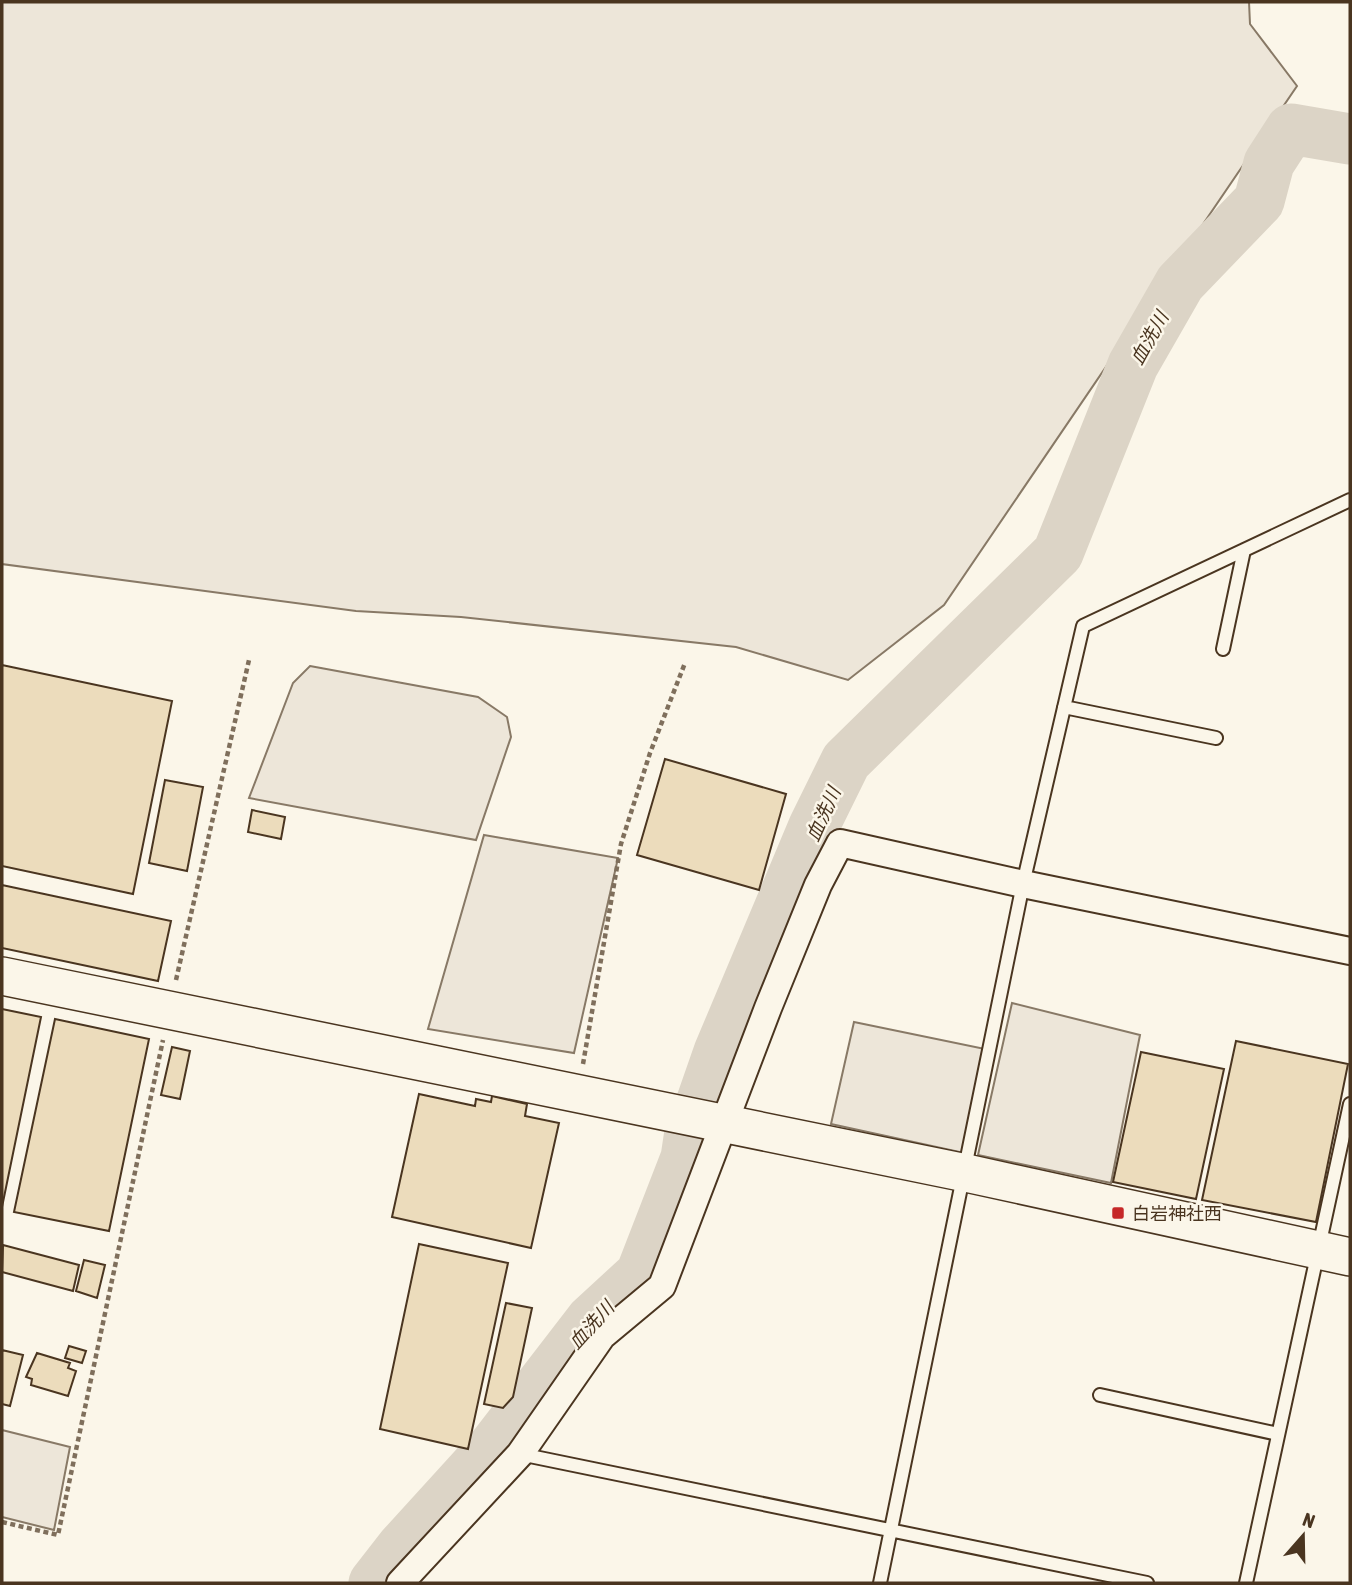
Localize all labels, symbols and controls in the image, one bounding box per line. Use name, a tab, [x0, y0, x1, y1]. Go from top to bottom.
water label: 血洗川	[1126, 306, 1173, 368]
water label: 血洗川	[801, 782, 845, 845]
place label: 白岩神社西	[1132, 1203, 1222, 1224]
marker: 白岩神社西	[1110, 1205, 1126, 1221]
water label: 血洗川	[564, 1295, 620, 1354]
north arrow	[1268, 1501, 1338, 1571]
text: N	[1300, 1508, 1318, 1532]

